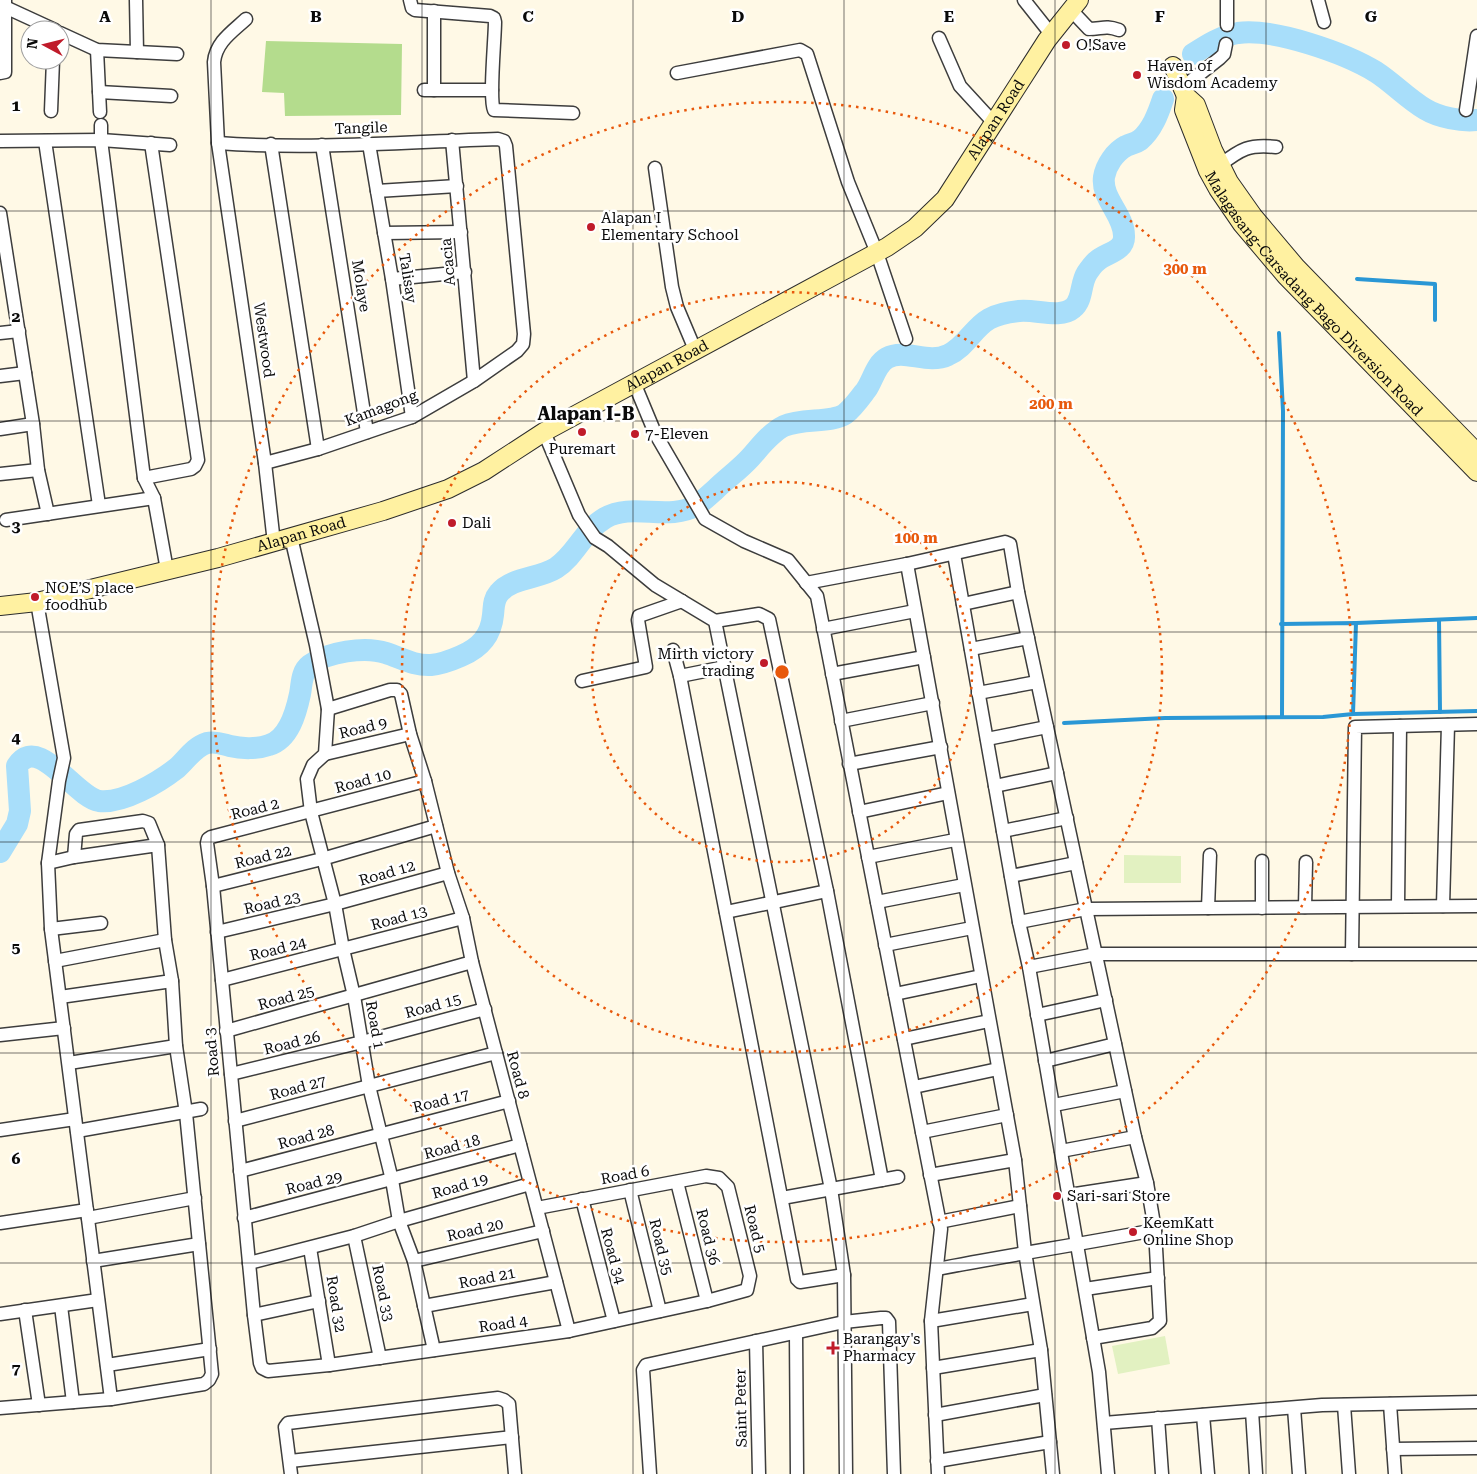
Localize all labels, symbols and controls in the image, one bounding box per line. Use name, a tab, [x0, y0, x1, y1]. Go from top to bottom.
text: A	[99, 7, 111, 26]
text: B	[310, 7, 322, 26]
text: C	[522, 7, 534, 26]
text: D	[732, 7, 745, 26]
text: E	[944, 7, 954, 26]
text: F	[1155, 7, 1165, 26]
text: G	[1365, 7, 1378, 26]
north arrow	[20, 20, 70, 70]
place label: O!Save	[1076, 36, 1126, 54]
text: N	[23, 37, 41, 50]
marker: O!Save	[1060, 39, 1072, 51]
place label: Haven of Wisdom Academy	[1147, 57, 1278, 92]
marker: Haven of Wisdom Academy	[1131, 69, 1143, 81]
street label: Alapan Road	[964, 76, 1028, 163]
text: 1	[12, 96, 21, 115]
street label: Tangile	[334, 118, 388, 138]
street label: Malagasang-Carsadang Bago Diversion Road	[1201, 168, 1427, 420]
place label: Alapan I Elementary School	[601, 209, 739, 244]
marker: Alapan I Elementary School	[585, 221, 597, 233]
street label: Acacia	[437, 237, 459, 287]
street label: Talisay	[395, 252, 421, 304]
street label: Molaye	[348, 259, 374, 313]
text: 300 m	[1163, 260, 1207, 278]
street label: Westwood	[250, 301, 278, 379]
text: 2	[12, 307, 21, 326]
street label: Alapan Road	[622, 336, 712, 395]
street label: Kamagong	[342, 386, 420, 430]
text: 200 m	[1029, 395, 1073, 413]
district label: Alapan I-B	[537, 403, 635, 424]
place label: 7-Eleven	[645, 425, 709, 443]
marker: Puremart	[576, 426, 588, 438]
marker: 7-Eleven	[629, 428, 641, 440]
place label: Puremart	[548, 440, 616, 458]
street label: Alapan Road	[255, 513, 348, 556]
place label: Dali	[462, 514, 491, 532]
text: 3	[12, 517, 21, 536]
marker: Dali	[446, 517, 458, 529]
text: 100 m	[894, 529, 938, 547]
place label: NOE’S place foodhub	[45, 579, 134, 614]
marker: NOE’S place foodhub	[29, 591, 41, 603]
place label: Mirth victory trading	[658, 645, 754, 680]
marker: Mirth victory trading	[758, 657, 770, 669]
centre of rings	[773, 663, 791, 681]
street label: Road 9	[337, 713, 389, 743]
text: 4	[12, 728, 21, 747]
street label: Road 10	[333, 765, 393, 797]
street label: Road 2	[229, 794, 281, 824]
street label: Road 22	[233, 841, 293, 873]
street label: Road 12	[357, 856, 417, 890]
street label: Road 23	[242, 888, 302, 918]
street label: Road 13	[369, 902, 429, 934]
street label: Road 24	[248, 933, 309, 965]
text: 5	[12, 938, 21, 957]
street label: Road 25	[256, 982, 316, 1014]
street label: Road 15	[403, 990, 463, 1022]
street label: Road 1	[362, 999, 388, 1051]
street label: Road 3	[201, 1027, 223, 1077]
street label: Road 26	[262, 1027, 322, 1059]
street label: Road 8	[503, 1049, 533, 1101]
street label: Road 27	[268, 1072, 328, 1104]
street label: Road 17	[411, 1085, 471, 1117]
street label: Road 28	[276, 1121, 336, 1153]
street label: Road 18	[422, 1131, 482, 1163]
text: 6	[12, 1149, 21, 1168]
street label: Road 6	[599, 1162, 651, 1188]
street label: Road 29	[284, 1167, 344, 1199]
street label: Road 19	[430, 1169, 490, 1203]
place label: Sari-sari Store	[1067, 1187, 1170, 1205]
marker: Sari-sari Store	[1051, 1190, 1063, 1202]
street label: Road 5	[740, 1203, 770, 1255]
street label: Road 36	[692, 1207, 724, 1267]
place label: KeemKatt Online Shop	[1143, 1214, 1234, 1249]
street label: Road 20	[445, 1215, 505, 1245]
street label: Road 35	[645, 1217, 677, 1277]
street label: Road 34	[597, 1226, 629, 1287]
marker: KeemKatt Online Shop	[1127, 1226, 1139, 1238]
street label: Road 33	[368, 1263, 398, 1323]
street label: Road 21	[457, 1264, 517, 1292]
street label: Road 32	[323, 1274, 349, 1334]
street label: Road 4	[477, 1312, 529, 1336]
place label: Barangay's Pharmacy	[843, 1330, 920, 1365]
marker: Barangay's Pharmacy	[827, 1342, 839, 1354]
text: 7	[12, 1359, 21, 1378]
street label: Saint Peter	[731, 1368, 751, 1448]

